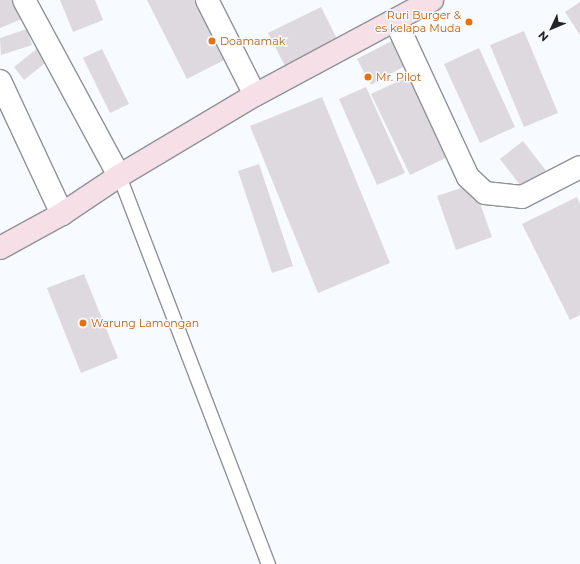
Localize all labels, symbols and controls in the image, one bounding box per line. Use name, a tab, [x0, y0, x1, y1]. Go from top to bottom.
north arrow	[532, 8, 572, 48]
place label: Ruri Burger & es kelapa Muda	[375, 9, 461, 35]
marker: Ruri Burger & es kelapa Muda	[464, 17, 474, 27]
text: N	[535, 28, 551, 44]
place label: Doamamak	[220, 34, 285, 48]
marker: Doamamak	[207, 36, 217, 46]
place label: Mr. Pilot	[376, 70, 421, 84]
marker: Mr. Pilot	[363, 72, 373, 82]
place label: Warung Lamongan	[91, 316, 199, 330]
marker: Warung Lamongan	[78, 318, 88, 328]

